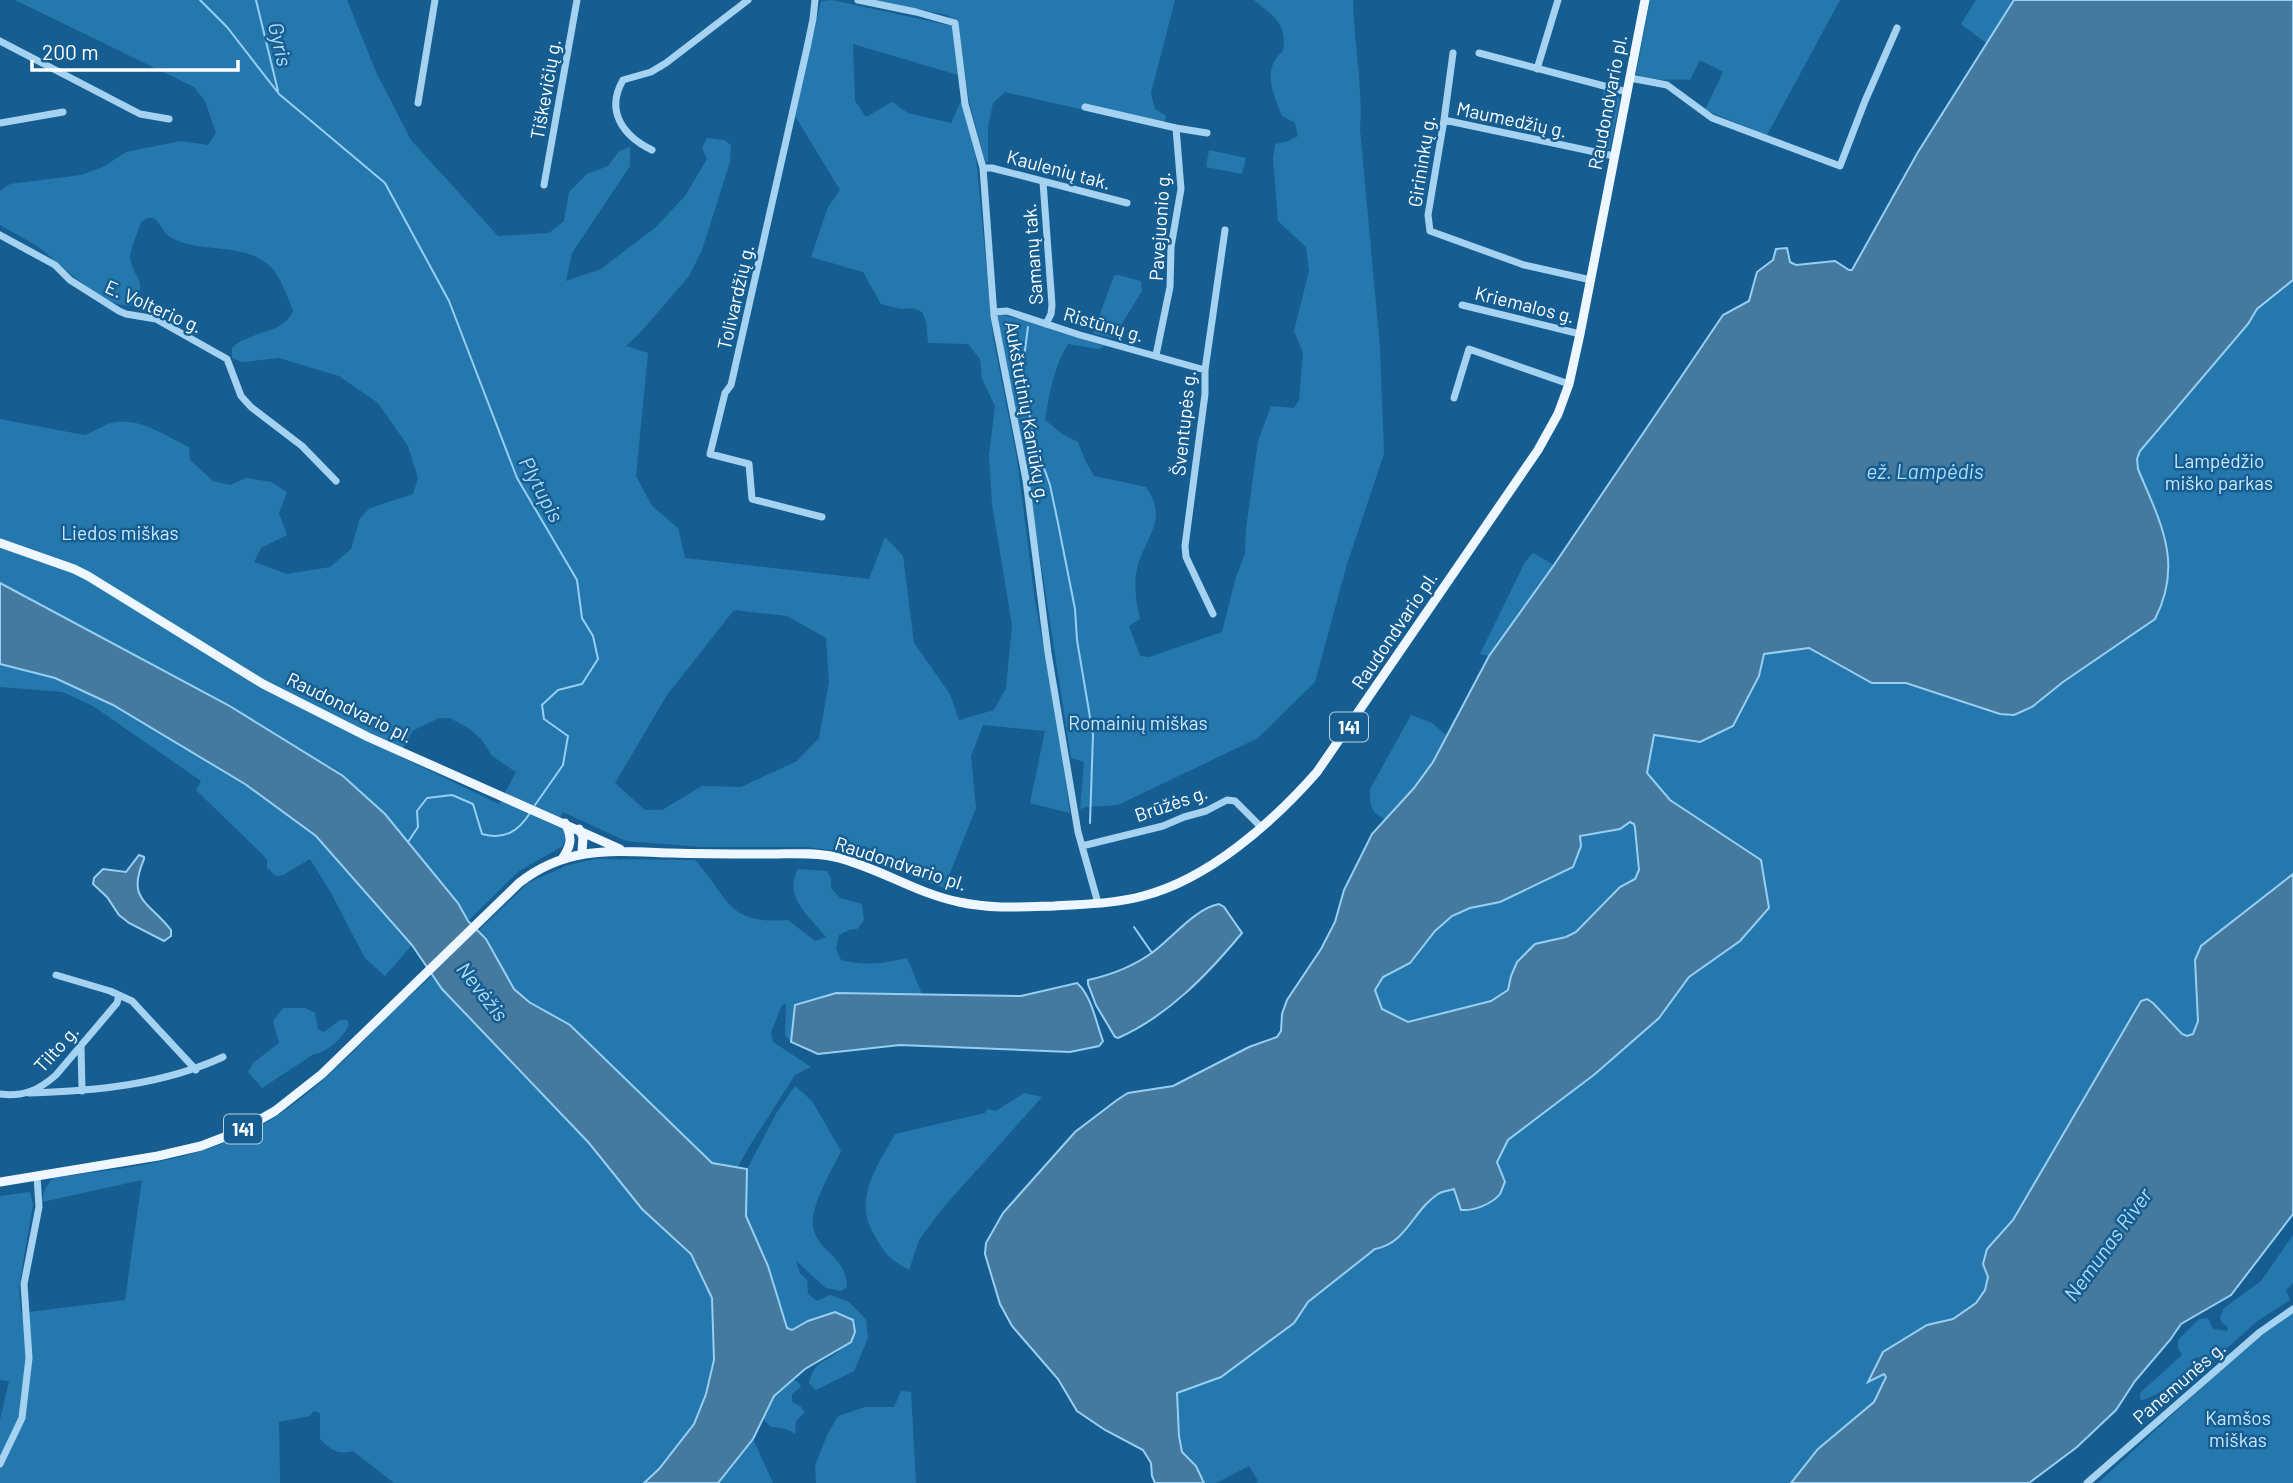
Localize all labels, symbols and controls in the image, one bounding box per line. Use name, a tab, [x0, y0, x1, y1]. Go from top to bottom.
water label: Gyris	[264, 20, 298, 69]
scale bar	[32, 28, 238, 72]
street label: Raudondvario pl.	[1583, 32, 1631, 172]
street label: Tiškevičių g.	[525, 37, 565, 141]
text: 200 m	[42, 39, 99, 64]
street label: Maumedžių g.	[1455, 96, 1569, 142]
street label: Girininkų g.	[1402, 113, 1440, 209]
street label: Kaulenių tak.	[1005, 144, 1113, 194]
street label: Pavejuonio g.	[1144, 171, 1174, 281]
street label: Samanų tak.	[1017, 202, 1047, 306]
street label: Tolivardžių g.	[712, 242, 758, 352]
street label: E. Volterio g.	[102, 274, 206, 338]
street label: Kriemalos g.	[1473, 280, 1577, 328]
street label: Ristūnų g.	[1061, 302, 1147, 346]
street label: Aukštutinių Kaniūkų g.	[1001, 319, 1055, 505]
street label: Šventupės g.	[1166, 369, 1200, 477]
park label: Lampėdžio miško parkas	[2165, 449, 2273, 494]
water label: Plytupis	[514, 452, 570, 526]
water label: ež. Lampėdis	[1866, 458, 1984, 483]
park label: Liedos miškas	[61, 521, 179, 544]
street label: Raudondvario pl.	[1346, 567, 1442, 693]
street label: Raudondvario pl.	[283, 667, 417, 747]
park label: Romainių miškas	[1068, 711, 1208, 734]
road number: 141	[1330, 712, 1368, 742]
street label: Brūžės g.	[1131, 780, 1211, 826]
street label: Raudondvario pl.	[832, 831, 970, 895]
water label: Nevėžis	[452, 956, 514, 1026]
street label: Tilto g.	[29, 1019, 83, 1077]
road number: 141	[224, 1114, 262, 1144]
water label: Nemunas River	[2058, 1182, 2157, 1305]
street label: Panemunės g.	[2128, 1335, 2230, 1429]
park label: Kamšos miškas	[2205, 1406, 2271, 1451]

